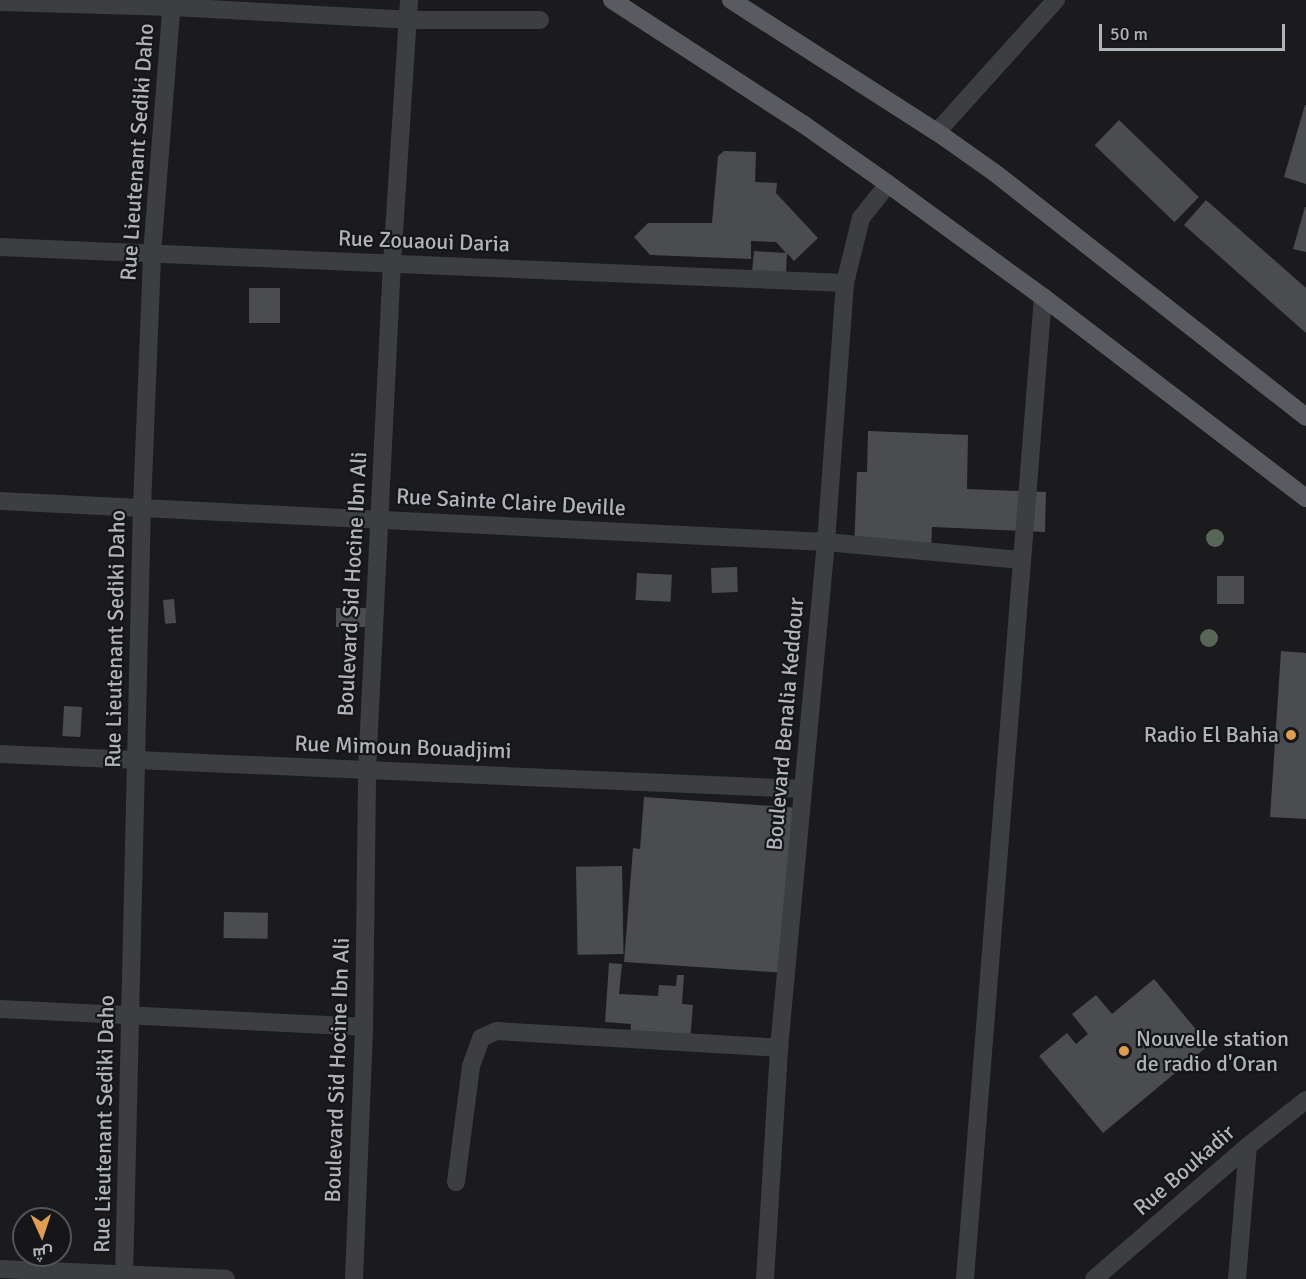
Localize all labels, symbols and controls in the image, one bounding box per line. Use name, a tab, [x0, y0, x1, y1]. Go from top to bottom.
scale bar	[1102, 12, 1288, 50]
street label: Rue Lieutenant Sediki Daho	[115, 22, 159, 282]
text: 50 m	[1110, 23, 1148, 45]
street label: Rue Zouaoui Daria	[338, 225, 510, 257]
street label: Boulevard Sid Hocine Ibn Ali	[332, 451, 372, 717]
street label: Rue Sainte Claire Deville	[396, 483, 626, 521]
street label: Rue Lieutenant Sediki Daho	[100, 510, 130, 768]
street label: Boulevard Benalia Keddour	[761, 596, 809, 852]
place label: Radio El Bahia	[1144, 722, 1279, 748]
marker: Radio El Bahia	[1284, 728, 1298, 742]
street label: Rue Mimoun Bouadjimi	[294, 730, 512, 764]
street label: Boulevard Sid Hocine Ibn Ali	[319, 937, 355, 1203]
street label: Rue Lieutenant Sediki Daho	[89, 995, 119, 1253]
place label: Nouvelle station de radio d'Oran	[1136, 1025, 1289, 1076]
marker: Nouvelle station de radio d'Oran	[1117, 1044, 1131, 1058]
street label: Rue Boukadir	[1128, 1119, 1240, 1221]
north arrow	[12, 1207, 72, 1267]
text: ش	[32, 1242, 54, 1264]

